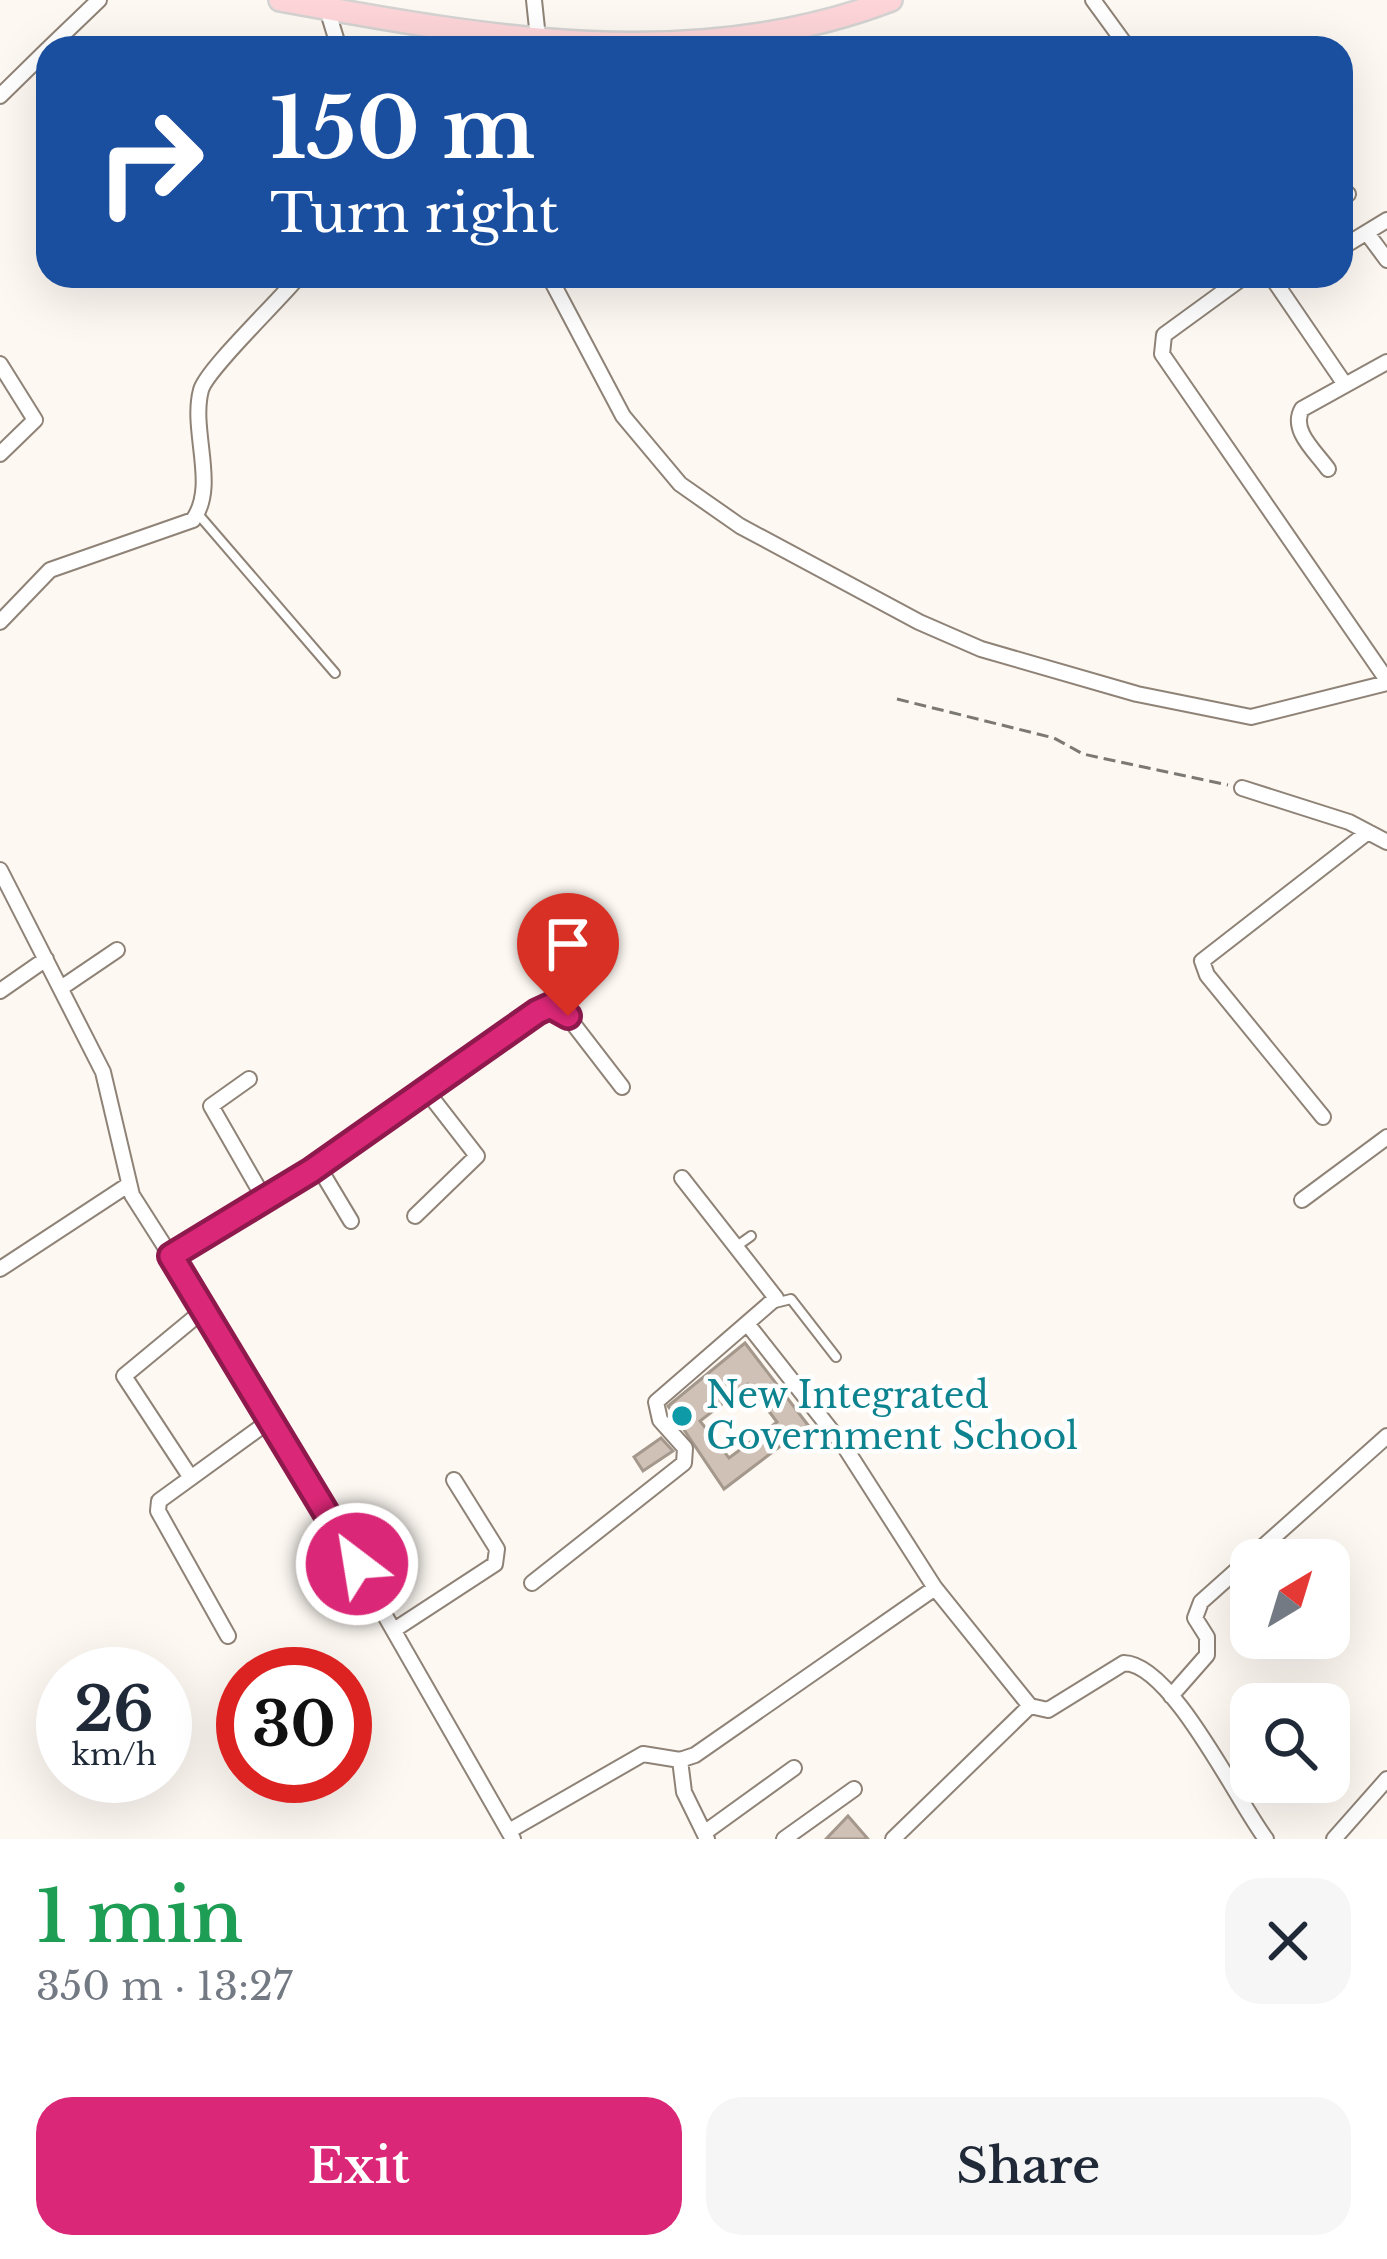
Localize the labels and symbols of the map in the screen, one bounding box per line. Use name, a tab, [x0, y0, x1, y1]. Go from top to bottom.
pin	[517, 893, 619, 1016]
place label: New Integrated Government School	[706, 1373, 1078, 1459]
marker: New Integrated Government School	[669, 1403, 695, 1429]
position arrow	[294, 1501, 420, 1627]
north arrow	[1230, 1539, 1350, 1659]
speed limit sign: 30	[216, 1647, 372, 1803]

